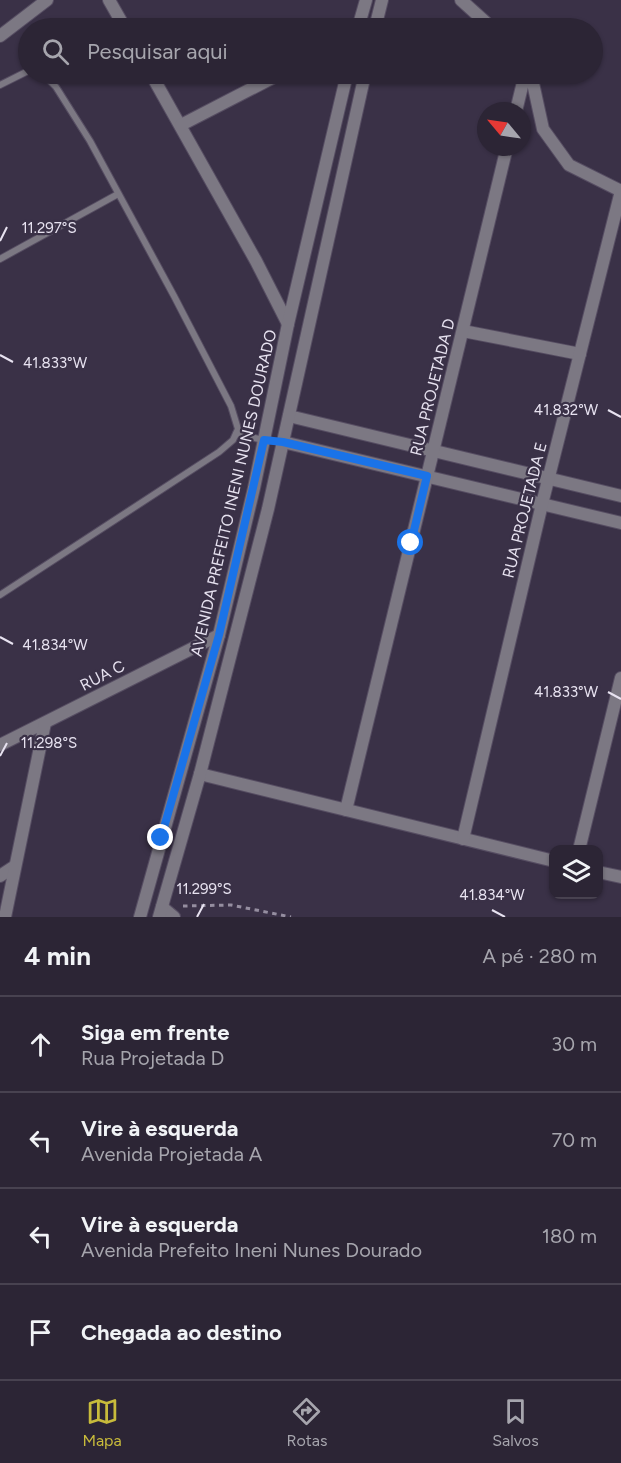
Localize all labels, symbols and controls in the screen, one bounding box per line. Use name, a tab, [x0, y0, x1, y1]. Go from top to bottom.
search box	[18, 18, 603, 84]
icon: search	[39, 35, 72, 68]
text: Pesquisar aqui	[87, 38, 228, 65]
north arrow	[477, 102, 531, 156]
text: 11.297°S	[21, 219, 77, 237]
street label: RUA PROJETADA D	[406, 316, 459, 458]
street label: AVENIDA PREFEITO INENI NUNES DOURADO	[187, 328, 280, 658]
text: 41.833°W	[23, 354, 88, 372]
text: 41.832°W	[534, 401, 599, 419]
street label: RUA PROJETADA E	[498, 440, 551, 580]
route start	[397, 529, 423, 555]
text: 41.834°W	[22, 636, 88, 654]
street label: RUA C	[77, 656, 128, 695]
text: 41.833°W	[534, 683, 599, 701]
text: 11.298°S	[21, 734, 77, 752]
route end	[147, 824, 173, 850]
map controls	[549, 845, 603, 899]
button: layers	[549, 845, 603, 899]
text: 11.299°S	[176, 880, 232, 898]
text: 41.834°W	[459, 886, 525, 904]
text: 4 min	[24, 940, 91, 972]
text: A pé · 280 m	[483, 944, 597, 968]
text: Siga em frente	[81, 1019, 229, 1046]
icon: ahead	[24, 1028, 57, 1061]
text: 30 m	[551, 1032, 597, 1056]
text: Rua Projetada D	[81, 1046, 224, 1070]
text: Vire à esquerda	[81, 1115, 239, 1142]
icon: left	[24, 1124, 57, 1157]
text: 70 m	[551, 1128, 597, 1152]
text: Avenida Projetada A	[81, 1142, 262, 1166]
text: Vire à esquerda	[81, 1211, 239, 1238]
icon: left	[24, 1220, 57, 1253]
text: 180 m	[542, 1224, 597, 1248]
text: Avenida Prefeito Ineni Nunes Dourado	[81, 1238, 422, 1262]
icon: arrive	[24, 1316, 57, 1349]
text: Chegada ao destino	[81, 1319, 282, 1346]
tab: Mapa	[82, 1395, 122, 1450]
tab: Rotas	[287, 1395, 327, 1450]
tab: Salvos	[492, 1395, 539, 1450]

